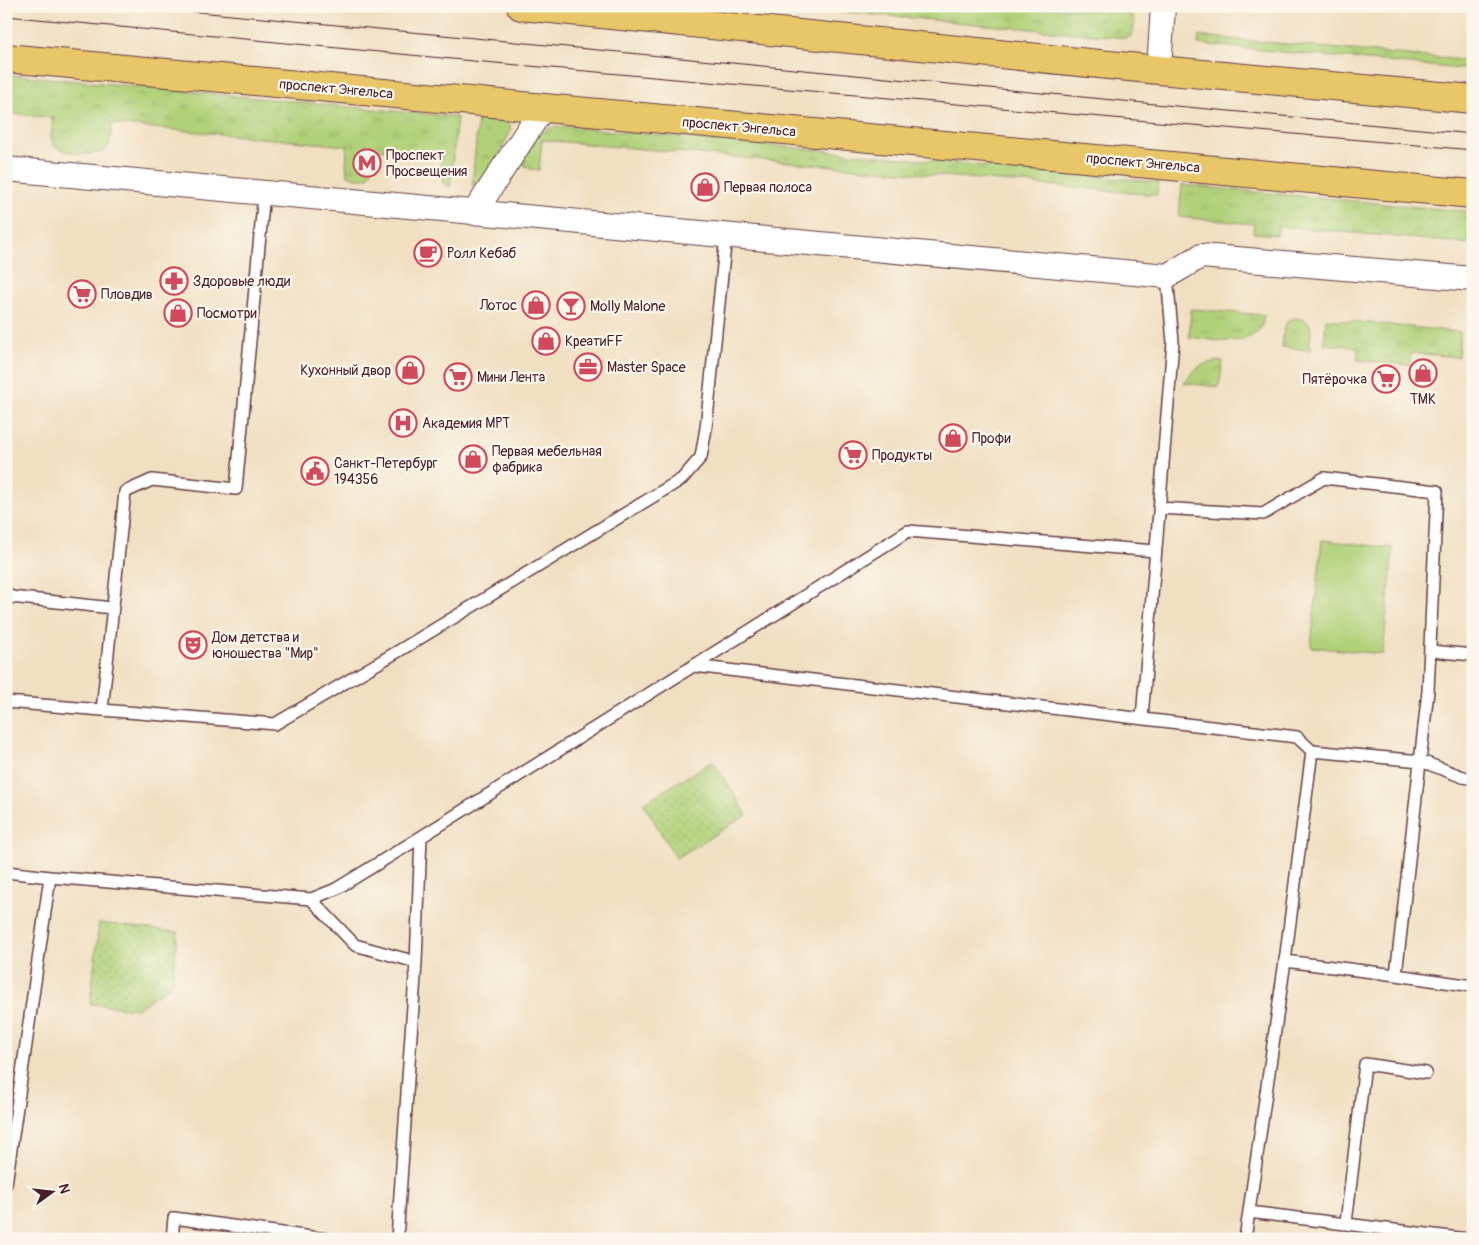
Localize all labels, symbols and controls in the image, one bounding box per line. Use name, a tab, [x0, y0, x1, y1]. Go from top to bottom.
street label: проспект Энгельса	[278, 76, 394, 102]
street label: проспект Энгельса	[681, 114, 797, 140]
place label: Проспект Просвещения	[386, 147, 467, 180]
metro station icon: Проспект Просвещения	[352, 148, 382, 178]
street label: проспект Энгельса	[1085, 150, 1201, 176]
shop icon: Первая полоса	[690, 172, 720, 202]
place label: Первая полоса	[724, 179, 812, 196]
cafe icon: Ролл Кебаб	[413, 238, 443, 268]
place label: Ролл Кебаб	[447, 245, 516, 262]
pharmacy icon: Здоровые люди	[159, 266, 189, 296]
place label: Здоровые люди	[193, 273, 290, 290]
supermarket icon: Пловдив	[67, 279, 97, 309]
place label: Пловдив	[101, 286, 153, 303]
shop icon: Лотос	[521, 290, 551, 320]
bar icon: Molly Malone	[556, 291, 586, 321]
place label: Лотос	[478, 297, 517, 314]
shop icon: Посмотри	[163, 298, 193, 328]
place label: Molly Malone	[590, 298, 666, 315]
place label: Посмотри	[197, 305, 257, 322]
shop icon: КреатиFF	[531, 326, 561, 356]
place label: КреатиFF	[565, 333, 623, 350]
office icon: Master Space	[573, 352, 603, 382]
shop icon: Кухонный двор	[395, 355, 425, 385]
shop icon: ТМК	[1408, 358, 1438, 388]
place label: Master Space	[607, 359, 686, 376]
place label: Кухонный двор	[300, 362, 391, 379]
supermarket icon: Мини Лента	[443, 362, 473, 392]
supermarket icon: Пятёрочка	[1371, 364, 1401, 394]
place label: Мини Лента	[477, 369, 545, 386]
place label: Пятёрочка	[1303, 371, 1367, 388]
place label: ТМК	[1410, 391, 1436, 408]
hospital icon: Академия МРТ	[388, 408, 418, 438]
place label: Академия МРТ	[422, 415, 510, 432]
shop icon: Профи	[938, 423, 968, 453]
place label: Профи	[972, 430, 1011, 447]
supermarket icon: Продукты	[838, 440, 868, 470]
place label: Первая мебельная фабрика	[492, 443, 602, 476]
shop icon: Первая мебельная фабрика	[458, 444, 488, 474]
place label: Продукты	[872, 447, 932, 464]
place label: Санкт-Петербург 194356	[334, 455, 438, 488]
public building icon: Санкт-Петербург 194356	[300, 456, 330, 486]
place label: Дом детства и юношества "Мир"	[211, 629, 319, 662]
theatre icon: Дом детства и юношества "Мир"	[178, 630, 208, 660]
north arrow	[28, 1168, 78, 1218]
text: N	[55, 1182, 74, 1196]

